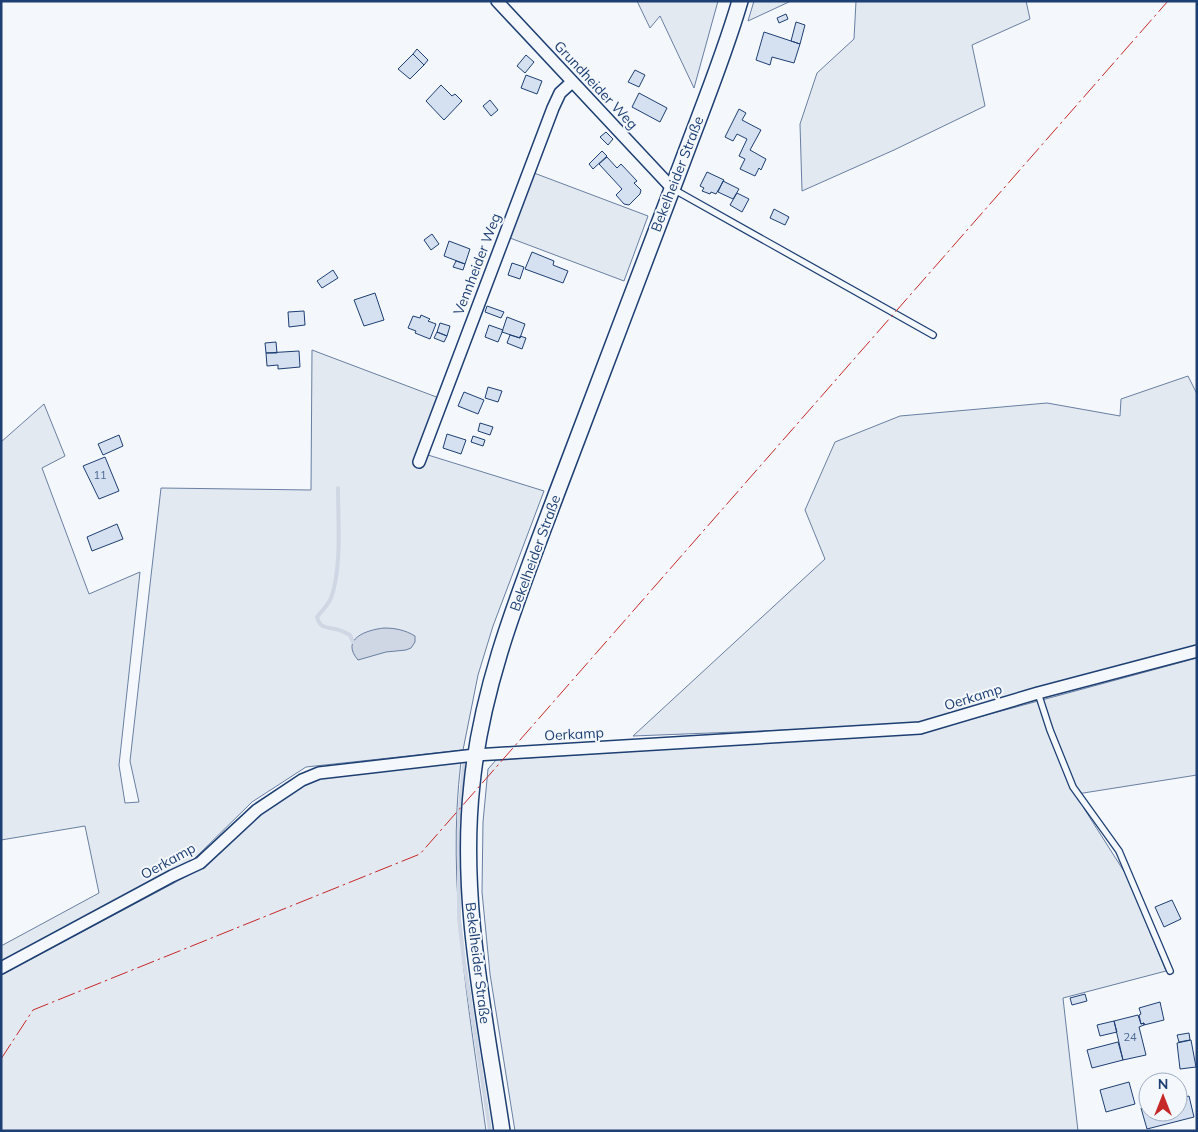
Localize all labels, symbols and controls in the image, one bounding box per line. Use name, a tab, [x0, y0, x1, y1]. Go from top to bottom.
street label: Grundheider Weg	[550, 37, 642, 133]
street label: Bekelheider Straße	[647, 114, 707, 234]
street label: Vennheider Weg	[449, 211, 505, 317]
house number: 11	[93, 468, 107, 482]
street label: Bekelheider Straße	[506, 492, 564, 614]
street label: Oerkamp	[942, 680, 1004, 714]
street label: Oerkamp	[544, 723, 604, 745]
street label: Oerkamp	[138, 839, 198, 883]
street label: Bekelheider Straße	[462, 901, 494, 1025]
house number: 24	[1123, 1030, 1137, 1044]
north arrow	[1138, 1072, 1188, 1122]
text: N	[1158, 1075, 1168, 1093]

